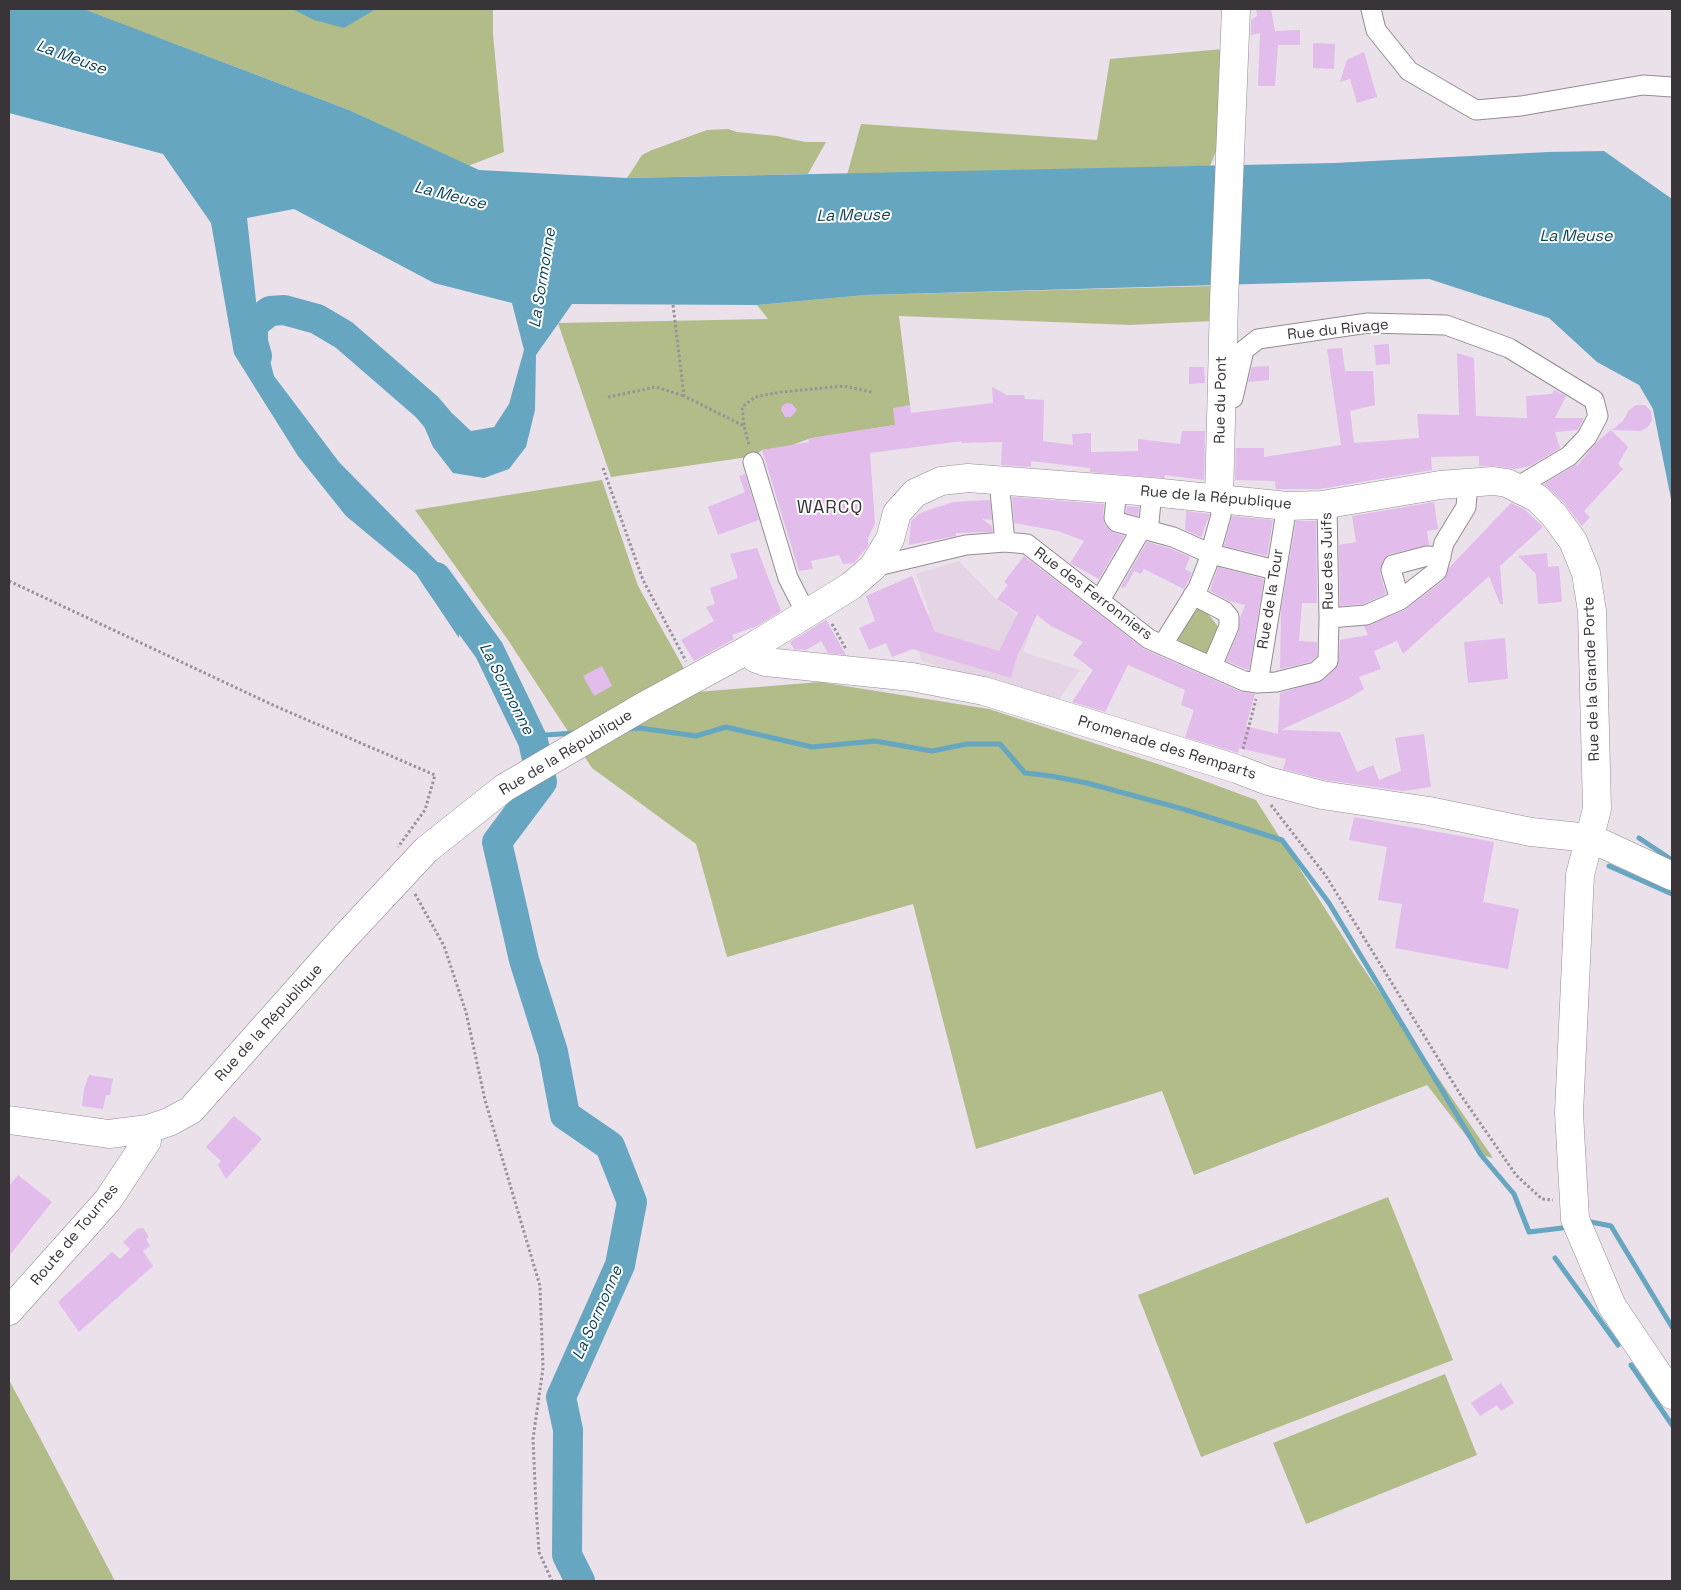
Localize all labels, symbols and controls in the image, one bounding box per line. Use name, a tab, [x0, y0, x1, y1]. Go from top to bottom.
water label: La Meuse	[33, 36, 109, 80]
water label: La Meuse	[412, 178, 488, 214]
water label: La Meuse	[816, 206, 890, 226]
water label: La Sormonne	[526, 227, 560, 329]
water label: La Meuse	[1539, 227, 1613, 247]
street label: Rue du Rivage	[1286, 316, 1390, 344]
street label: Rue du Pont	[1211, 356, 1231, 444]
street label: Rue de la République	[1140, 482, 1292, 514]
district label: WARCQ	[796, 497, 864, 519]
street label: Rue des Juifs	[1318, 512, 1338, 610]
street label: Rue des Ferronniers	[1030, 544, 1156, 644]
street label: Rue de la Tour	[1254, 548, 1288, 650]
street label: Rue de la Grande Porte	[1580, 596, 1604, 762]
water label: La Sormonne	[475, 640, 537, 738]
street label: Rue de la République	[496, 706, 636, 800]
street label: Promenade des Remparts	[1076, 712, 1258, 784]
street label: Rue de la République	[212, 961, 326, 1085]
street label: Route de Tournes	[27, 1181, 123, 1289]
water label: La Sormonne	[569, 1263, 627, 1363]

